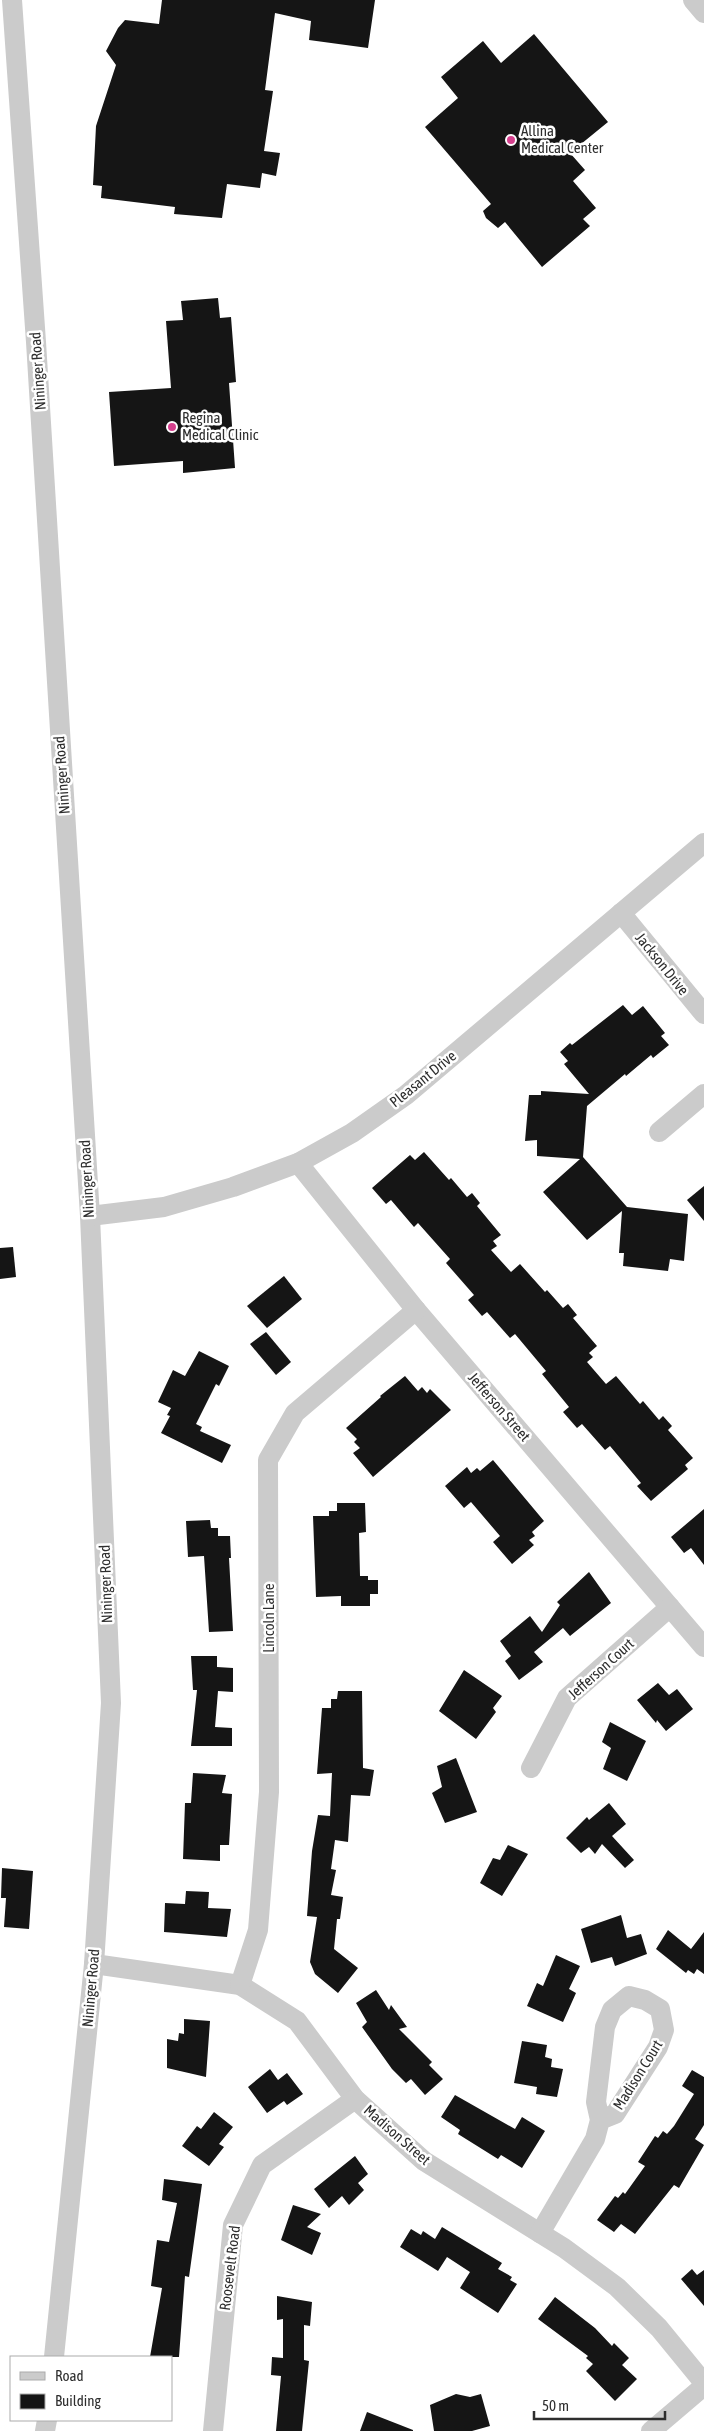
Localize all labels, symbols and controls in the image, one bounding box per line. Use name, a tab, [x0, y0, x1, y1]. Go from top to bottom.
place label: Allina Medical Center	[521, 122, 604, 156]
marker: Allina Medical Center	[505, 134, 517, 146]
street label: Nininger Road	[26, 331, 49, 411]
place label: Regina Medical Clinic	[182, 409, 259, 443]
marker: Regina Medical Clinic	[166, 421, 178, 433]
street label: Nininger Road	[50, 735, 73, 815]
street label: Jackson Drive	[632, 929, 693, 998]
street label: Pleasant Drive	[386, 1047, 459, 1110]
street label: Nininger Road	[76, 1139, 97, 1219]
street label: Jefferson Street	[465, 1369, 534, 1445]
street label: Nininger Road	[96, 1545, 115, 1623]
street label: Lincoln Lane	[260, 1583, 277, 1653]
street label: Jefferson Court	[564, 1635, 637, 1702]
street label: Nininger Road	[79, 1948, 102, 2028]
street label: Madison Court	[609, 2037, 666, 2113]
street label: Madison Street	[361, 2101, 434, 2168]
street label: Roosevelt Road	[216, 2225, 243, 2311]
legend	[10, 2356, 172, 2421]
text: Road	[55, 2367, 84, 2384]
scale bar	[534, 2388, 665, 2420]
text: Building	[55, 2392, 101, 2409]
text: 50 m	[542, 2397, 569, 2414]

